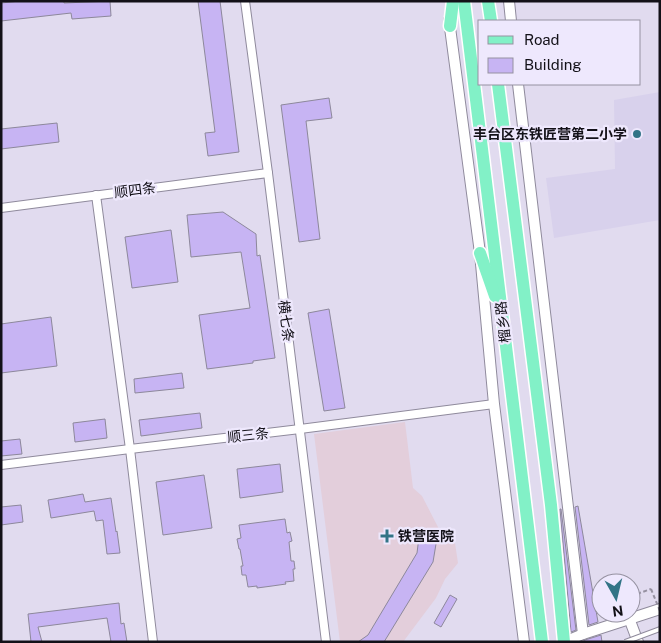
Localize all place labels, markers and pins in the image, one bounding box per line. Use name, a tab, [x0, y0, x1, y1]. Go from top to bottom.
place label: 丰台区东铁匠营第二小学	[473, 126, 627, 142]
marker: 丰台区东铁匠营第二小学	[631, 128, 643, 140]
place label: 铁营医院	[398, 528, 454, 544]
marker: 铁营医院	[380, 529, 394, 543]

